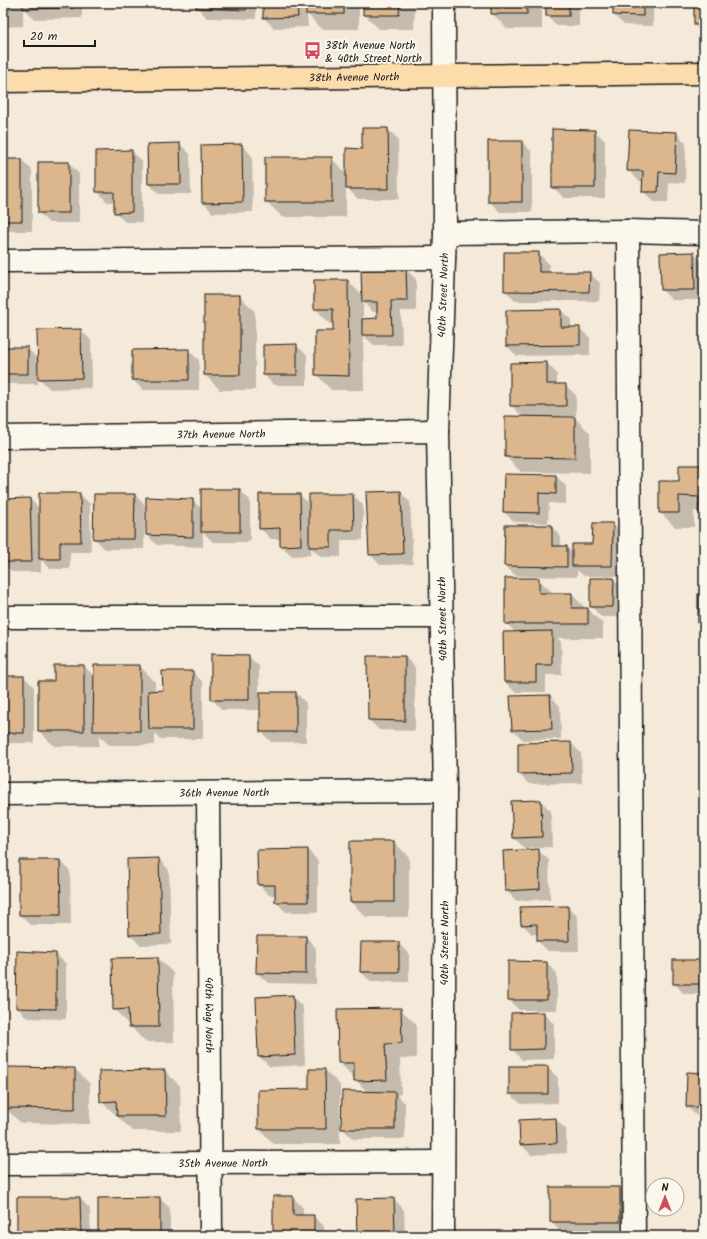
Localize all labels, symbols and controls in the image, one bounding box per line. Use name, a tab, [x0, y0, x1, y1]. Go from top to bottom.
scale bar	[24, 22, 95, 48]
text: 20 m	[30, 27, 58, 46]
place label: 38th Avenue North & 40th Street North	[325, 37, 422, 68]
bus stop icon: 38th Avenue North & 40th Street North	[302, 41, 322, 61]
street label: 38th Avenue North	[309, 68, 399, 88]
street label: 40th Street North	[433, 252, 454, 338]
street label: 37th Avenue North	[176, 425, 266, 445]
street label: 40th Street North	[433, 576, 453, 661]
street label: 36th Avenue North	[179, 784, 269, 803]
street label: 40th Street North	[436, 900, 455, 985]
street label: 40th Way North	[199, 977, 218, 1053]
street label: 35th Avenue North	[178, 1155, 268, 1173]
north arrow	[645, 1177, 685, 1217]
text: N	[662, 1179, 669, 1197]

